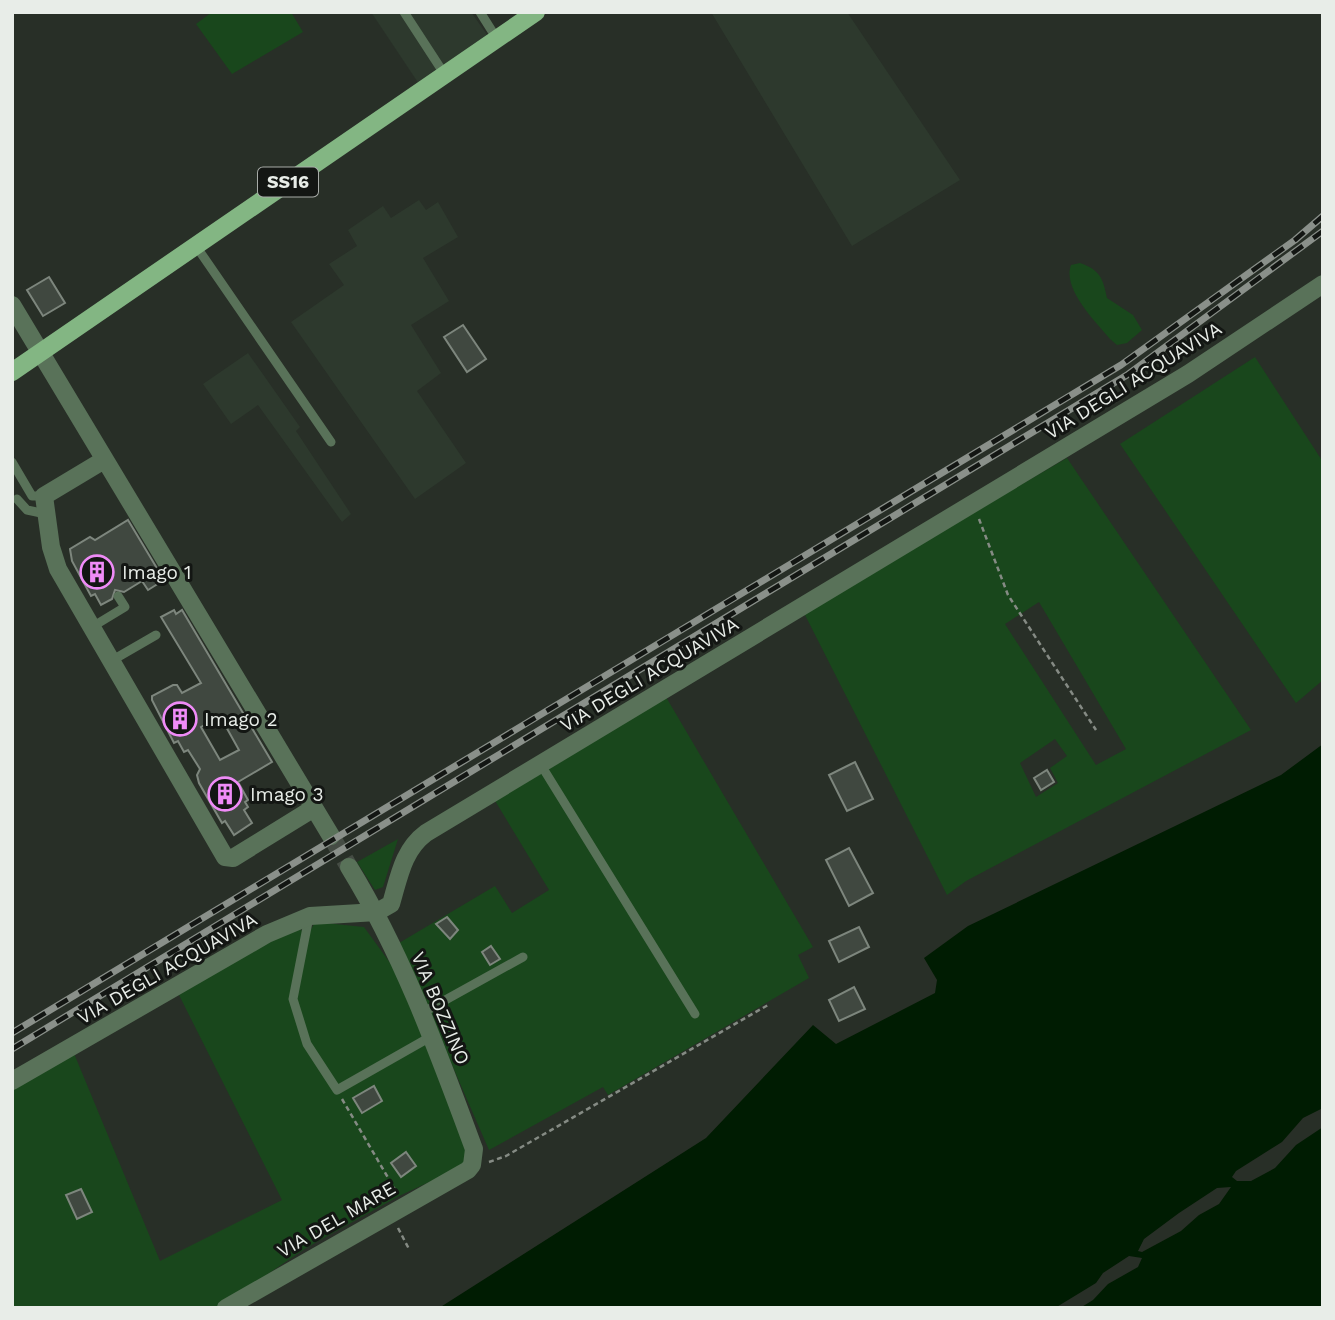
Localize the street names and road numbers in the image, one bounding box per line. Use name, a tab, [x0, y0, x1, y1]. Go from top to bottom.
road number: SS16	[258, 168, 318, 196]
street label: VIA DEGLI ACQUAVIVA	[1041, 316, 1226, 444]
street label: VIA DEGLI ACQUAVIVA	[556, 612, 743, 737]
street label: VIA DEGLI ACQUAVIVA	[73, 907, 262, 1029]
street label: VIA BOZZINO	[406, 948, 475, 1068]
street label: VIA DEL MARE	[273, 1176, 400, 1263]

